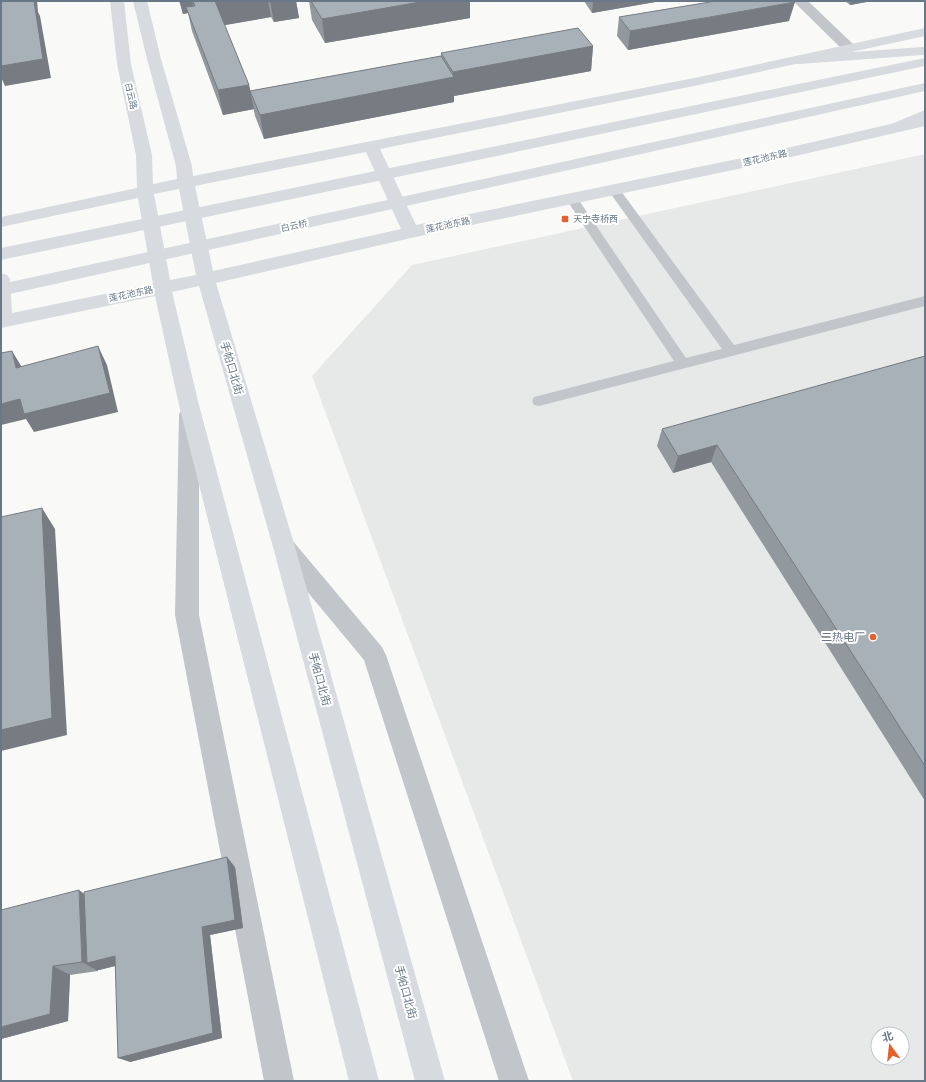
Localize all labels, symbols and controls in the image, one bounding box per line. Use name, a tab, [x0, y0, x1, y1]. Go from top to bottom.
street label: 白云路	[123, 81, 140, 110]
street label: 莲花池东路	[742, 147, 788, 168]
place label: 天宁寺桥西	[573, 213, 618, 224]
street label: 莲花池东路	[425, 214, 471, 235]
marker: 天宁寺桥西	[560, 214, 570, 224]
street label: 白云桥	[280, 217, 309, 234]
street label: 莲花池东路	[108, 283, 154, 304]
street label: 手帕口北街	[219, 340, 246, 396]
place label: 二热电厂	[821, 630, 865, 643]
marker: 二热电厂	[868, 632, 878, 642]
street label: 手帕口北街	[307, 651, 334, 707]
street label: 手帕口北街	[393, 964, 420, 1020]
north arrow	[870, 1026, 910, 1066]
text: 北	[880, 1028, 894, 1044]

